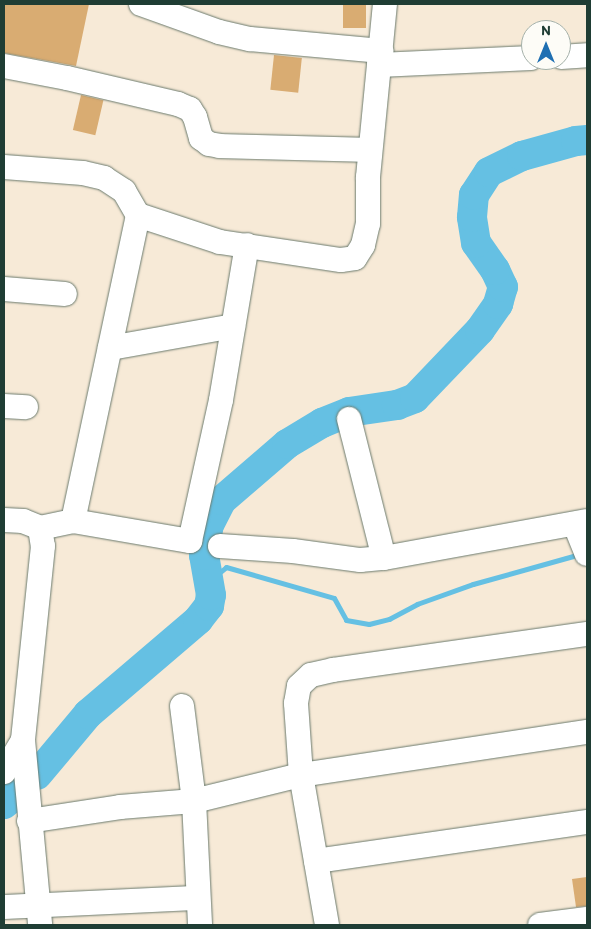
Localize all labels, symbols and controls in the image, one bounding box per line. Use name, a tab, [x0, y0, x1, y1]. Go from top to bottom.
north arrow	[521, 20, 571, 70]
text: N	[541, 22, 551, 39]

